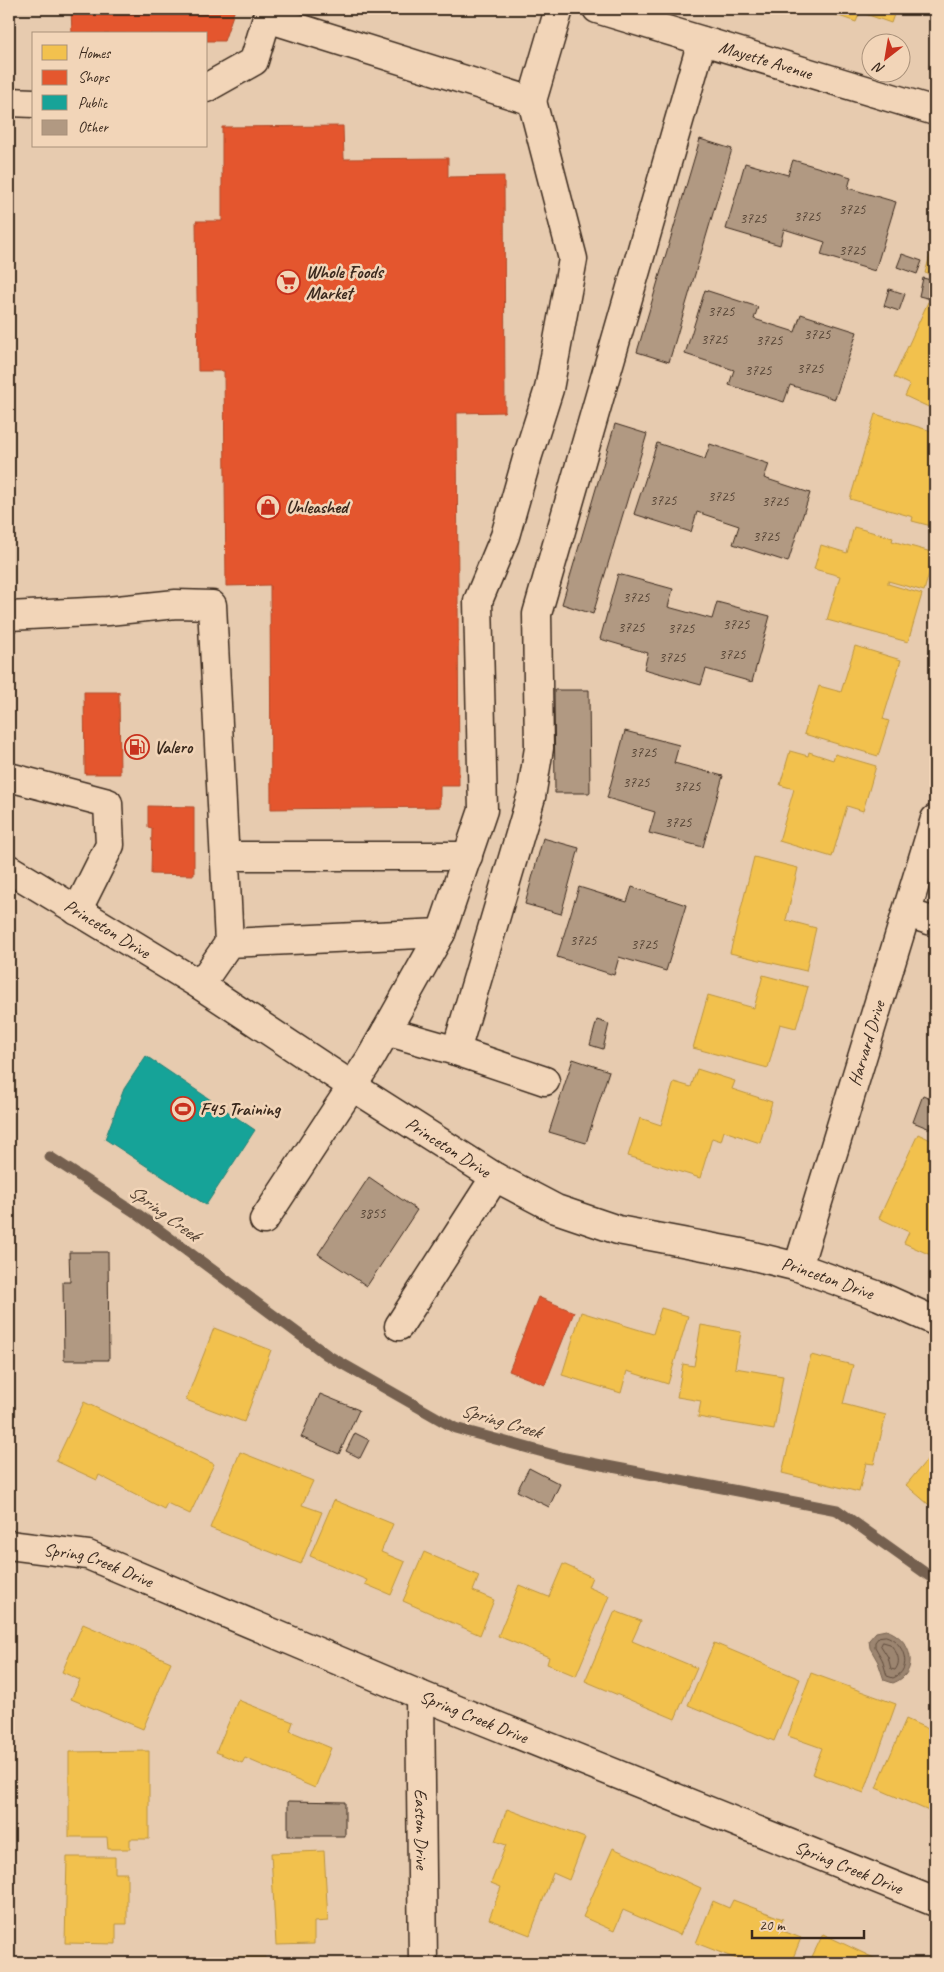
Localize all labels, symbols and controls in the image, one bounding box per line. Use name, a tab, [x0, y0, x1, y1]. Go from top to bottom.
legend	[32, 32, 208, 148]
north arrow	[862, 32, 912, 82]
street label: Mayette Avenue	[716, 35, 816, 85]
text: Homes	[78, 44, 112, 63]
text: N	[869, 58, 888, 78]
text: Shops	[78, 68, 111, 87]
text: Public	[78, 94, 108, 113]
text: Other	[78, 118, 109, 137]
house number: 3725	[838, 200, 867, 219]
house number: 3725	[793, 207, 822, 226]
house number: 3725	[739, 209, 768, 228]
house number: 3725	[838, 241, 867, 260]
place label: Whole Foods Market	[306, 261, 384, 304]
supermarket icon: Whole Foods Market	[275, 269, 301, 295]
house number: 3725	[707, 302, 736, 321]
house number: 3725	[803, 325, 832, 344]
house number: 3725	[700, 330, 729, 349]
house number: 3725	[755, 331, 784, 350]
house number: 3725	[796, 359, 825, 378]
house number: 3725	[744, 361, 773, 380]
house number: 3725	[707, 487, 736, 506]
house number: 3725	[649, 491, 678, 510]
house number: 3725	[761, 492, 790, 511]
shop icon: Unleashed	[255, 494, 281, 520]
place label: Unleashed	[286, 496, 351, 518]
house number: 3725	[752, 527, 781, 546]
house number: 3725	[622, 588, 651, 607]
house number: 3725	[722, 615, 751, 634]
house number: 3725	[617, 618, 646, 637]
house number: 3725	[667, 619, 696, 638]
house number: 3725	[718, 645, 747, 664]
house number: 3725	[658, 648, 687, 667]
fuel station icon: Valero	[124, 734, 150, 760]
place label: Valero	[154, 736, 194, 758]
house number: 3725	[629, 743, 658, 762]
house number: 3725	[622, 773, 651, 792]
house number: 3725	[673, 777, 702, 796]
house number: 3725	[664, 813, 693, 832]
street label: Princeton Drive	[61, 894, 155, 964]
house number: 3725	[569, 931, 598, 950]
house number: 3725	[630, 935, 659, 954]
street label: Harvard Drive	[843, 997, 890, 1088]
sports icon: F45 Training	[170, 1096, 196, 1122]
place label: F45 Training	[200, 1098, 281, 1120]
street label: Princeton Drive	[402, 1112, 496, 1183]
water label: Spring Creek	[124, 1179, 207, 1249]
house number: 3855	[358, 1204, 387, 1223]
street label: Princeton Drive	[779, 1252, 878, 1305]
water label: Spring Creek	[458, 1398, 548, 1445]
street label: Spring Creek Drive	[42, 1538, 157, 1593]
street label: Spring Creek Drive	[417, 1685, 532, 1749]
street label: Easton Drive	[410, 1789, 433, 1871]
street label: Spring Creek Drive	[792, 1836, 907, 1899]
scale bar	[752, 1907, 864, 1939]
text: 20 m	[759, 1916, 786, 1935]

